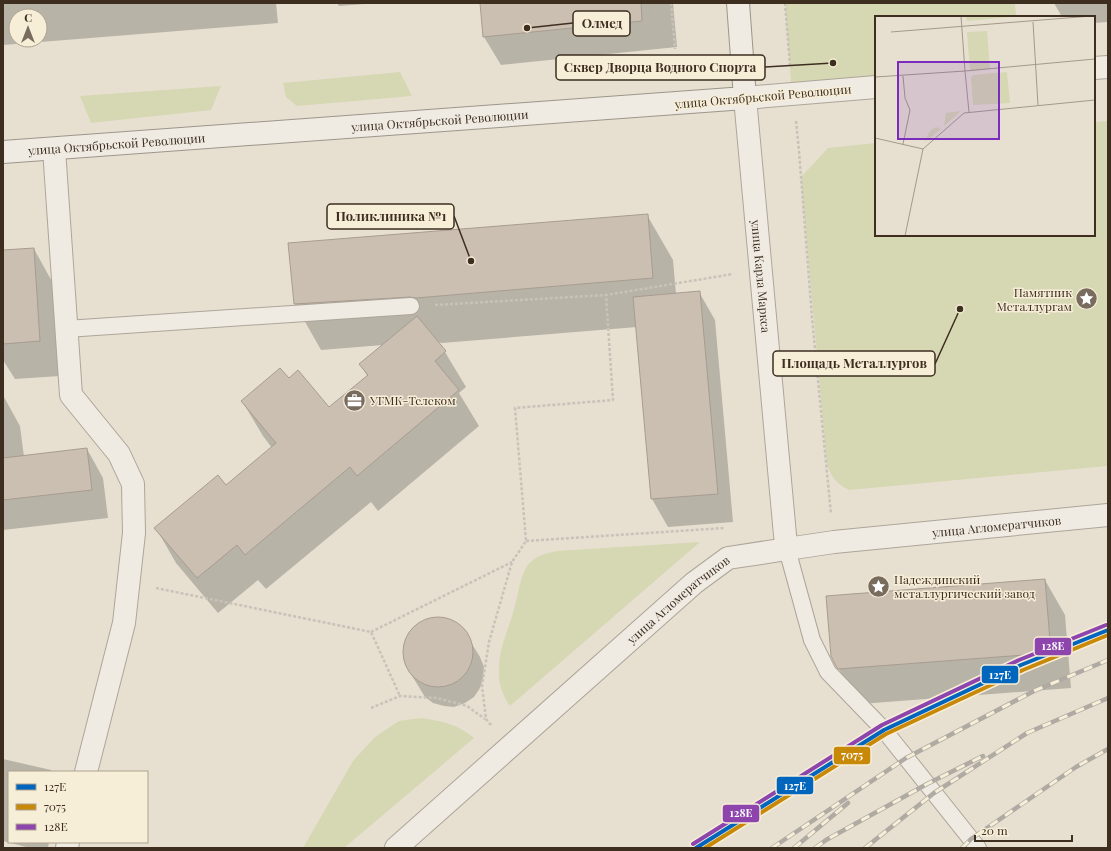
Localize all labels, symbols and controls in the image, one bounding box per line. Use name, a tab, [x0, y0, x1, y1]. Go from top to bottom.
north arrow	[8, 8, 48, 48]
text: С	[24, 10, 32, 25]
callout: Олмед	[573, 11, 630, 36]
text: Олмед	[582, 14, 622, 31]
inset map	[875, 16, 1095, 236]
callout: Сквер Дворца Водного Спорта	[556, 55, 765, 80]
text: Сквер Дворца Водного Спорта	[564, 58, 757, 75]
street label: улица Октябрьской Революции	[673, 80, 852, 112]
street label: улица Октябрьской Революции	[350, 106, 529, 135]
street label: улица Октябрьской Революции	[27, 129, 206, 158]
callout: Поликлиника №1	[327, 204, 454, 229]
text: Поликлиника №1	[336, 207, 446, 224]
street label: улица Карла Маркса	[748, 218, 774, 333]
place label: Памятник Металлургам	[996, 284, 1072, 314]
place icon: Памятник Металлургам	[1074, 286, 1100, 312]
callout: Площадь Металлургов	[773, 351, 935, 376]
text: Площадь Металлургов	[781, 354, 927, 371]
office icon: УГМК-Телеком	[341, 387, 367, 413]
place label: УГМК-Телеком	[369, 392, 456, 408]
street label: улица Агломератчиков	[931, 512, 1062, 540]
street label: улица Агломератчиков	[623, 551, 733, 648]
place label: Надеждинский металлургический завод	[894, 571, 1035, 601]
place icon: Надеждинский металлургический завод	[865, 573, 891, 599]
line badge: 128Е	[1034, 637, 1072, 656]
text: 128Е	[1041, 638, 1065, 653]
line badge: 127Е	[981, 665, 1019, 684]
text: 127Е	[989, 667, 1011, 682]
line badge: 7075	[833, 746, 871, 765]
text: 7075	[841, 747, 863, 762]
legend	[8, 771, 148, 843]
line badge: 127Е	[776, 776, 814, 795]
text: 127Е	[44, 778, 66, 794]
text: 127Е	[784, 778, 806, 793]
text: 7075	[44, 798, 66, 814]
line badge: 128Е	[722, 804, 760, 823]
text: 128Е	[729, 805, 753, 820]
scale bar	[975, 817, 1072, 843]
text: 128Е	[44, 818, 68, 834]
text: 20 m	[981, 822, 1008, 838]

